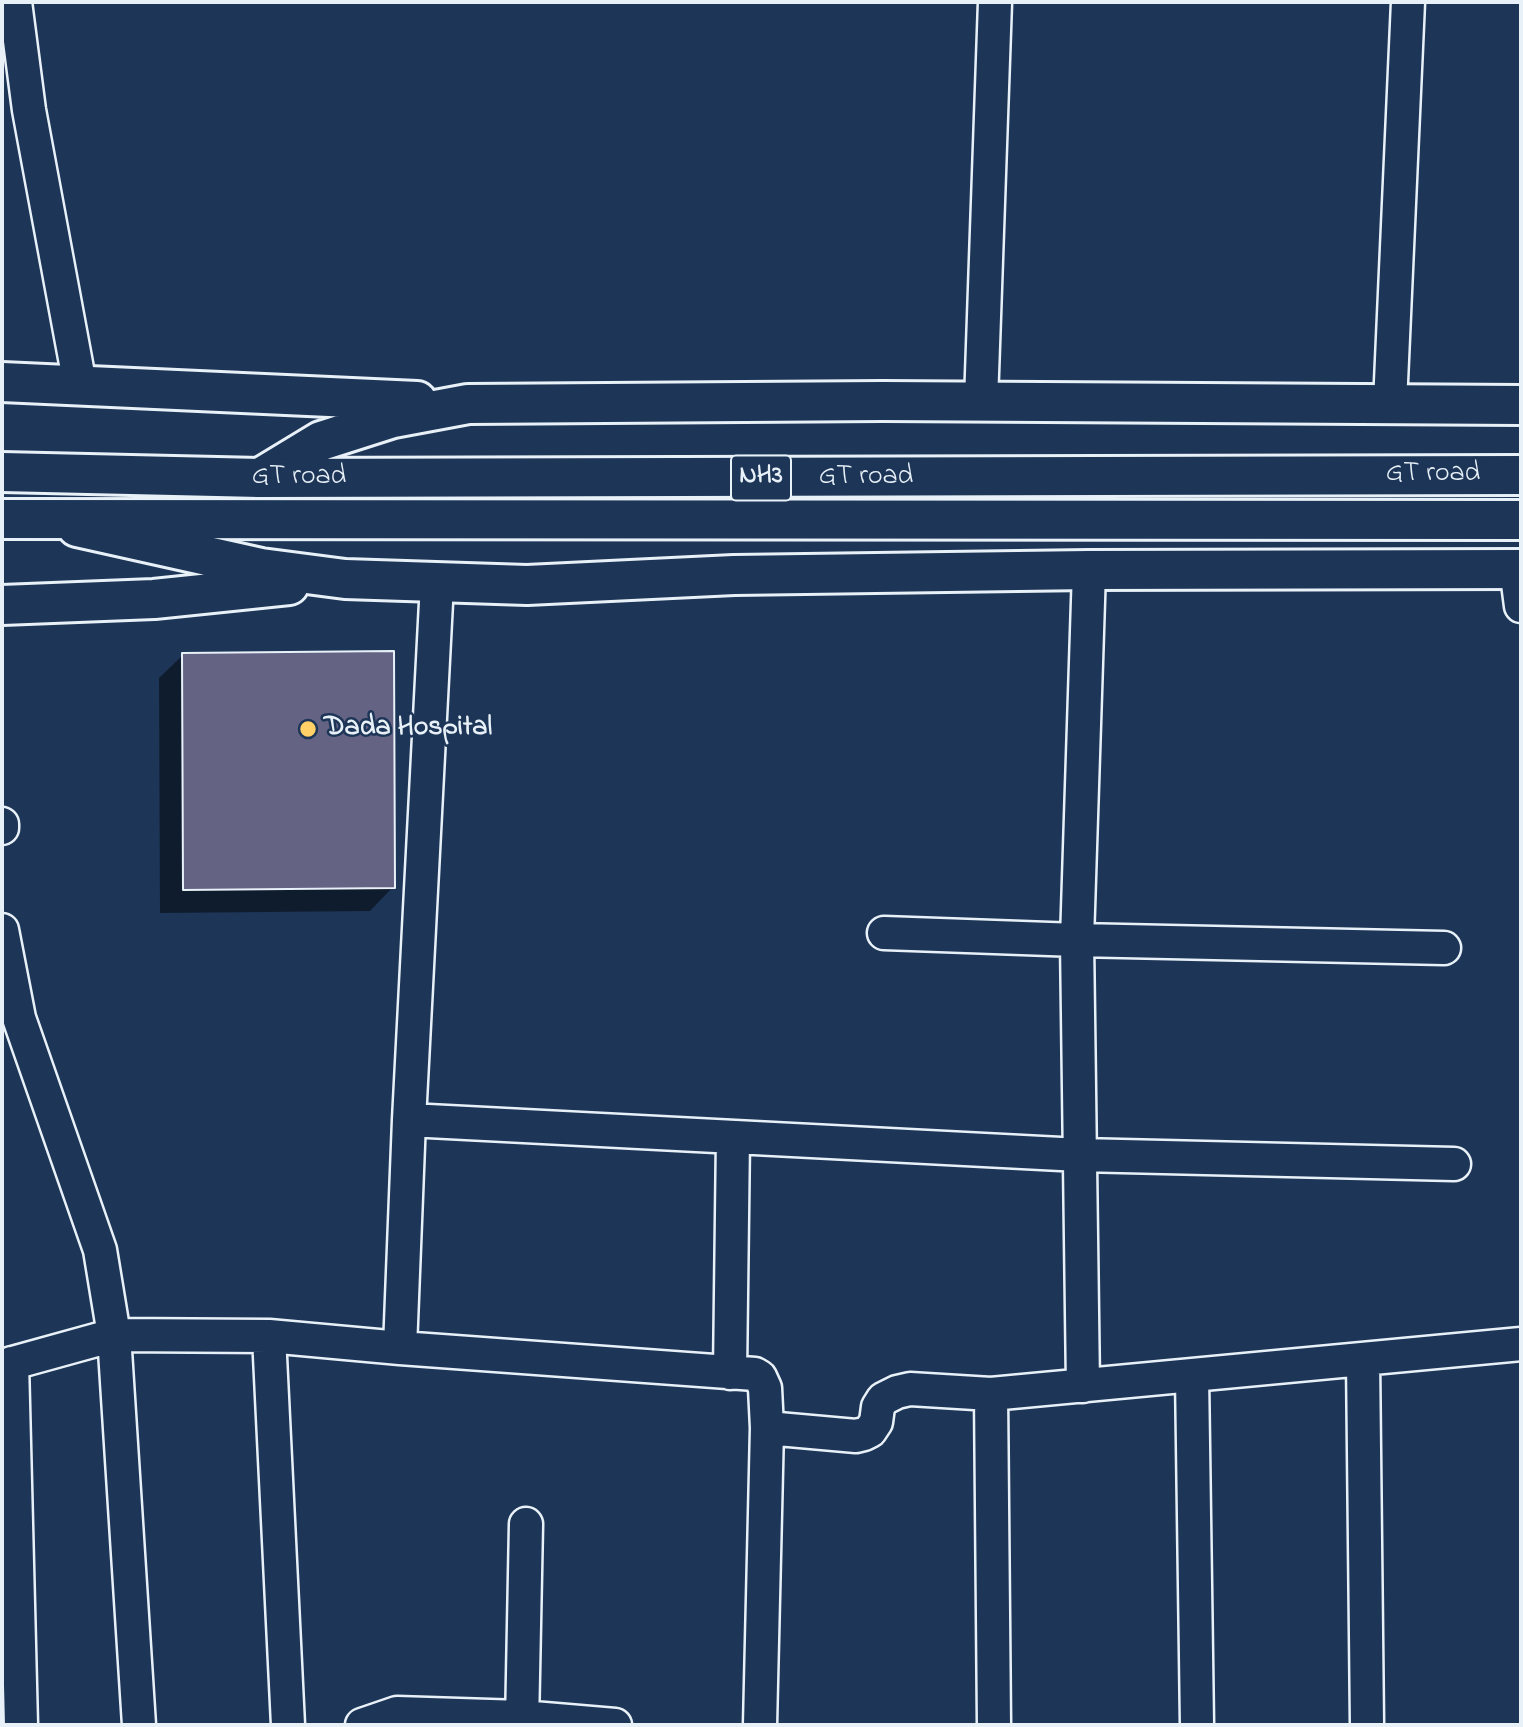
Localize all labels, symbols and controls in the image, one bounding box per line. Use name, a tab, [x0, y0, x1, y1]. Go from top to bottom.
road number: NH3	[731, 456, 791, 500]
street label: GT road	[1386, 458, 1480, 492]
street label: GT road	[252, 461, 346, 495]
street label: GT road	[819, 461, 913, 495]
place label: Dada Hospital	[324, 712, 492, 746]
marker: Dada Hospital	[298, 719, 318, 739]

